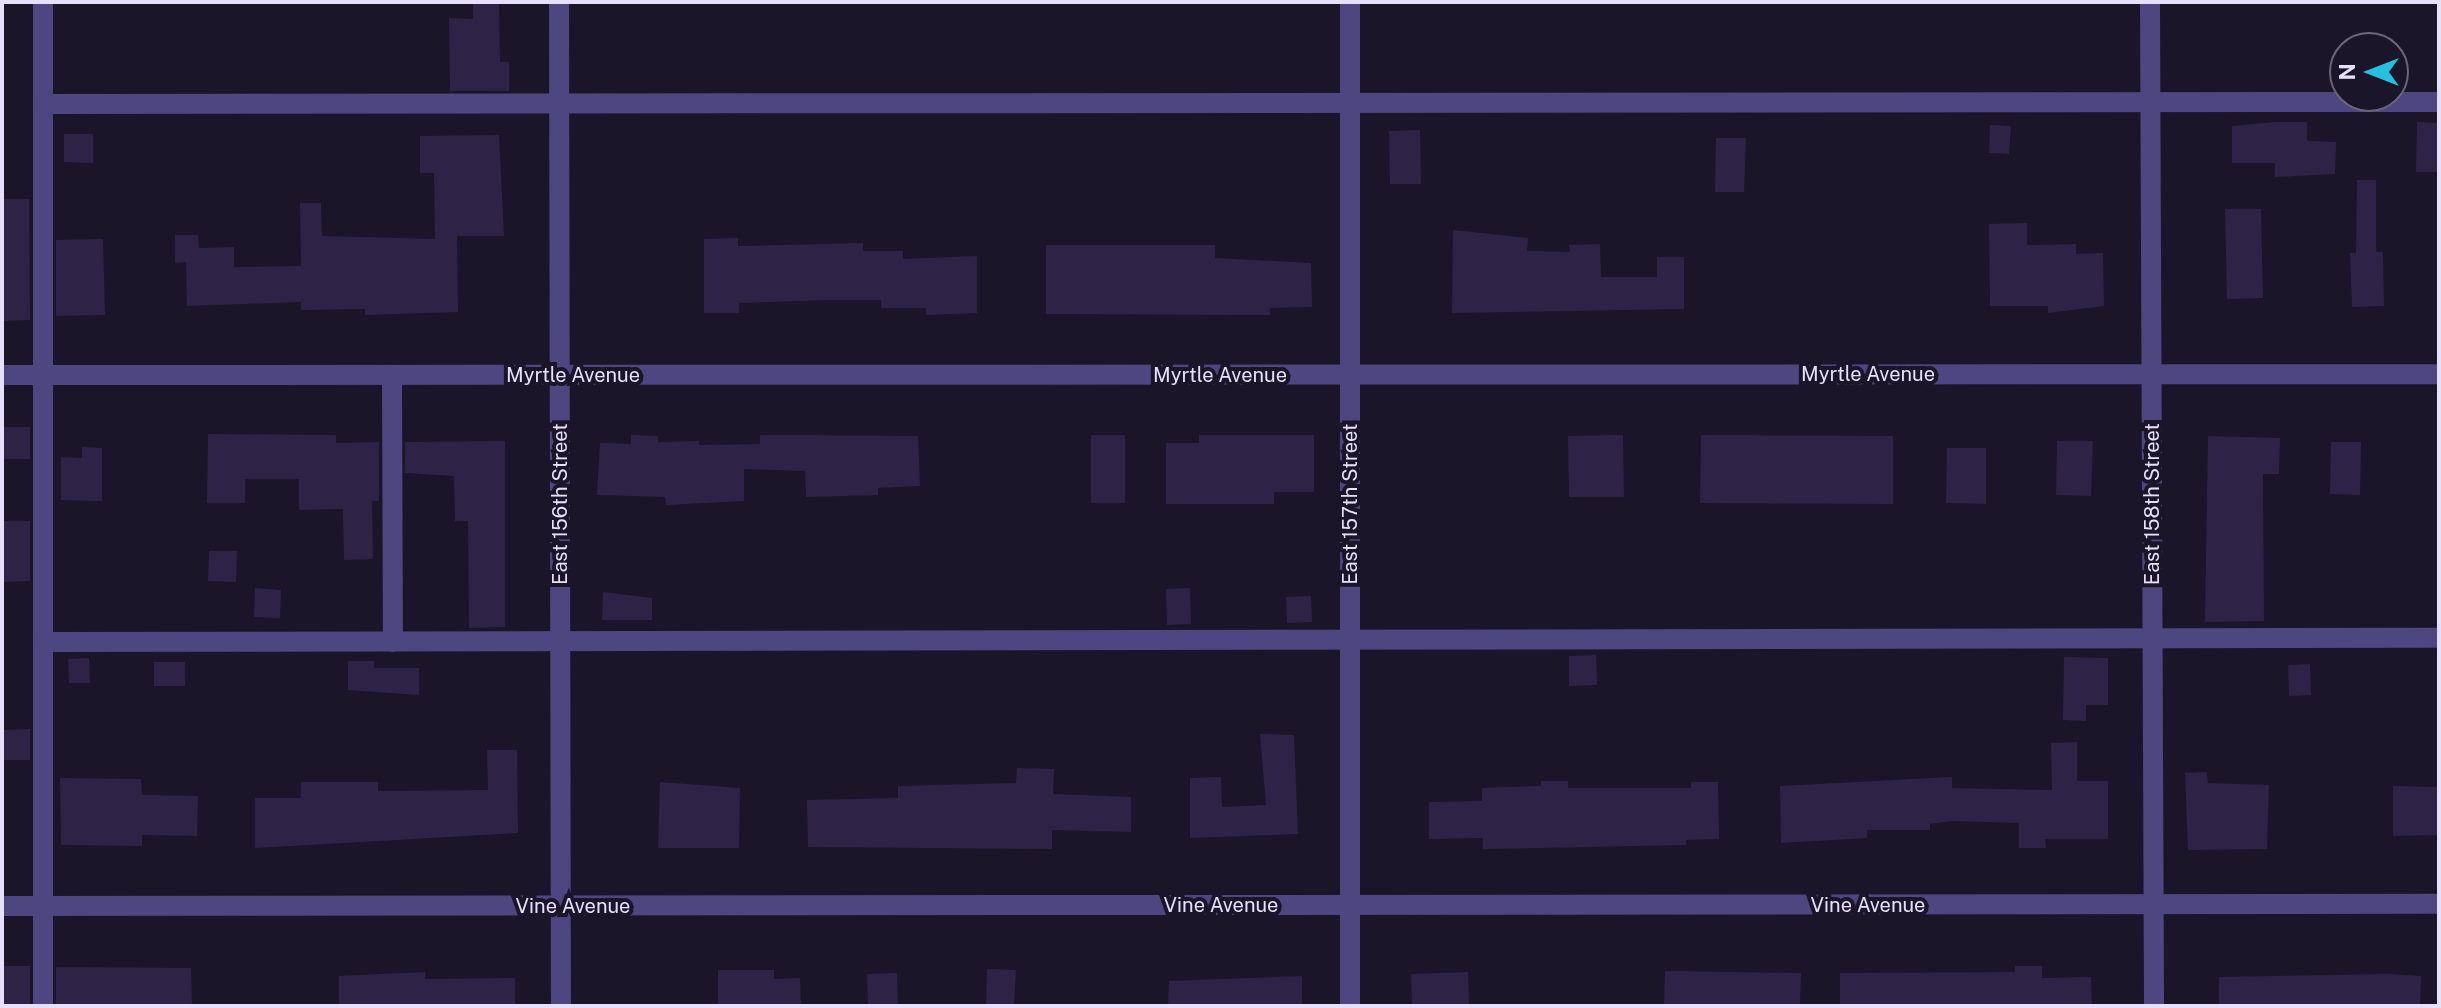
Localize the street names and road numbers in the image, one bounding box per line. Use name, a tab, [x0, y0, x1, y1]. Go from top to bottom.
street label: Myrtle Avenue	[1801, 362, 1935, 386]
street label: Myrtle Avenue	[506, 363, 640, 387]
street label: Myrtle Avenue	[1153, 363, 1287, 387]
street label: East 156th Street	[548, 423, 572, 585]
street label: East 157th Street	[1338, 423, 1362, 585]
street label: East 158th Street	[2140, 423, 2164, 585]
street label: Vine Avenue	[1164, 893, 1278, 917]
street label: Vine Avenue	[1811, 893, 1925, 917]
street label: Vine Avenue	[516, 894, 630, 918]

